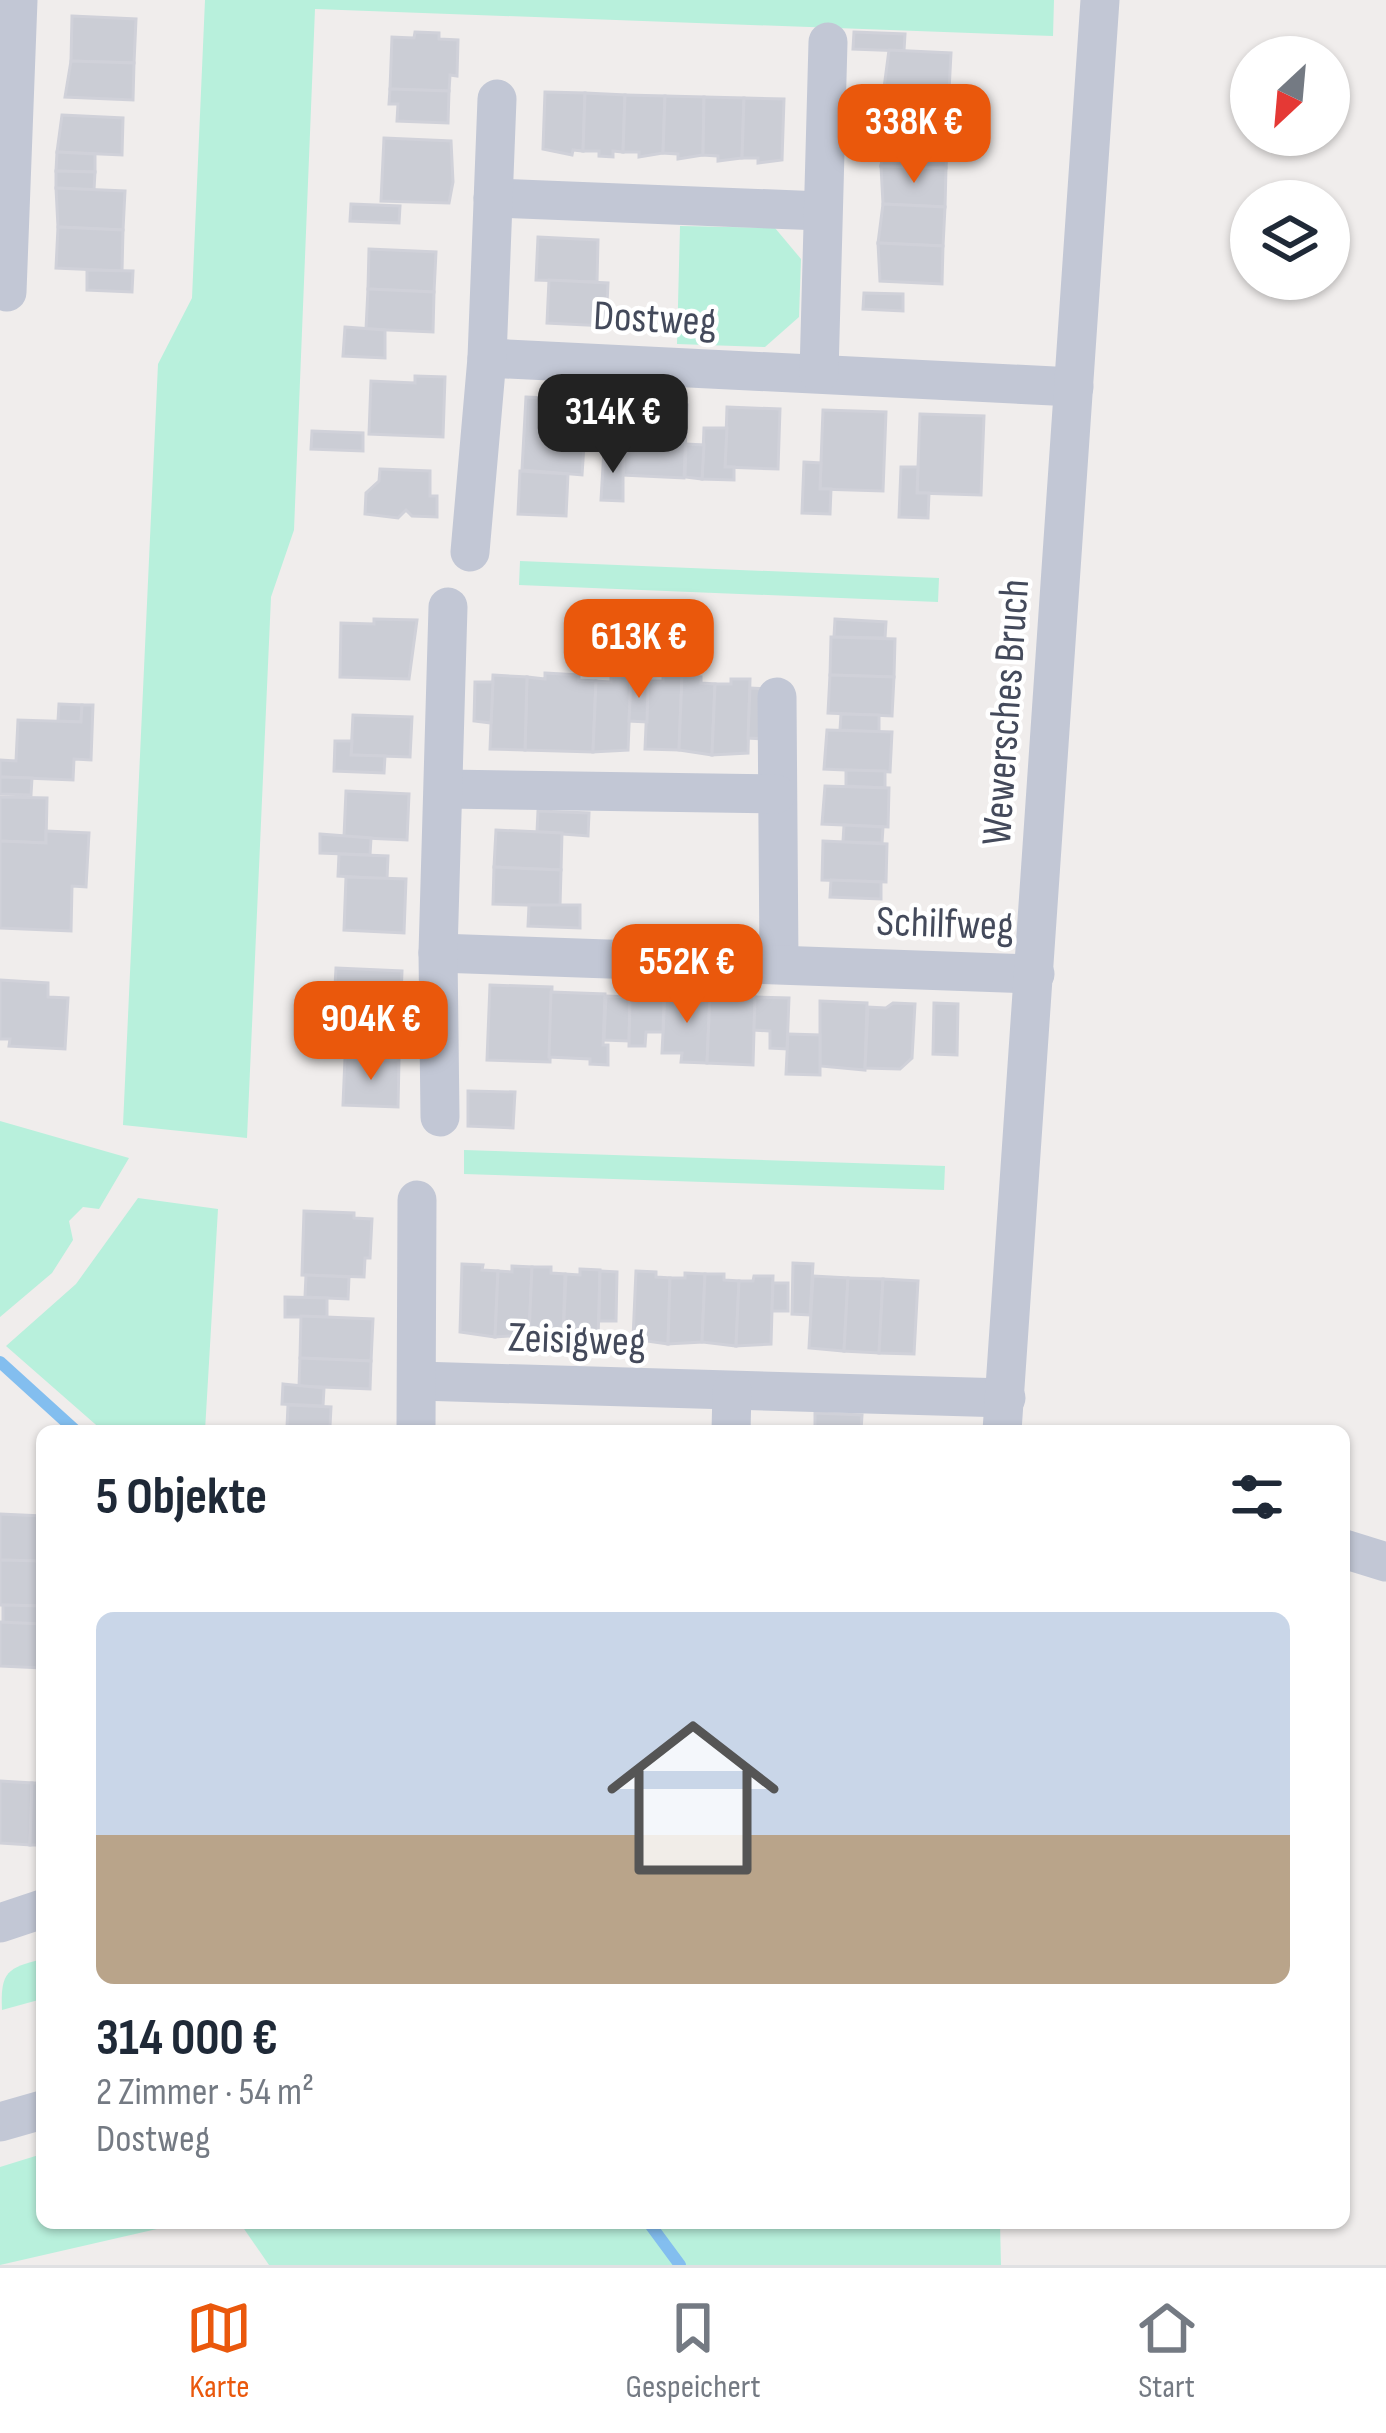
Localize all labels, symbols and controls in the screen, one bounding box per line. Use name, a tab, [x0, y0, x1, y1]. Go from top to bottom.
north arrow	[1230, 36, 1350, 156]
map controls	[1230, 36, 1350, 300]
pin: 338K €	[816, 84, 1012, 186]
text: 338K €	[865, 99, 963, 146]
button: layers	[1230, 180, 1350, 300]
street label: Dostweg	[592, 291, 718, 348]
pin: 314K €	[515, 374, 711, 476]
text: 314K €	[565, 389, 661, 436]
street label: Wewersches Bruch	[972, 577, 1041, 847]
pin: 613K €	[541, 599, 737, 701]
text: 613K €	[591, 614, 687, 661]
street label: Schilfweg	[875, 897, 1015, 952]
pin: 552K €	[589, 924, 785, 1026]
text: 552K €	[639, 939, 735, 986]
pin: 904K €	[273, 981, 469, 1083]
text: 904K €	[321, 996, 421, 1043]
street label: Zeisigweg	[507, 1313, 647, 1368]
icon: filters	[1224, 1464, 1290, 1530]
text: 5 Objekte	[96, 1467, 267, 1528]
icon: home	[585, 1690, 801, 1906]
text: 314 000 €	[96, 2008, 278, 2069]
text: 2 Zimmer · 54 m²	[96, 2069, 314, 2116]
text: Dostweg	[96, 2116, 210, 2163]
tab: Karte	[186, 2295, 252, 2407]
tab: Gespeichert	[625, 2295, 761, 2407]
tab: Start	[1134, 2295, 1200, 2407]

